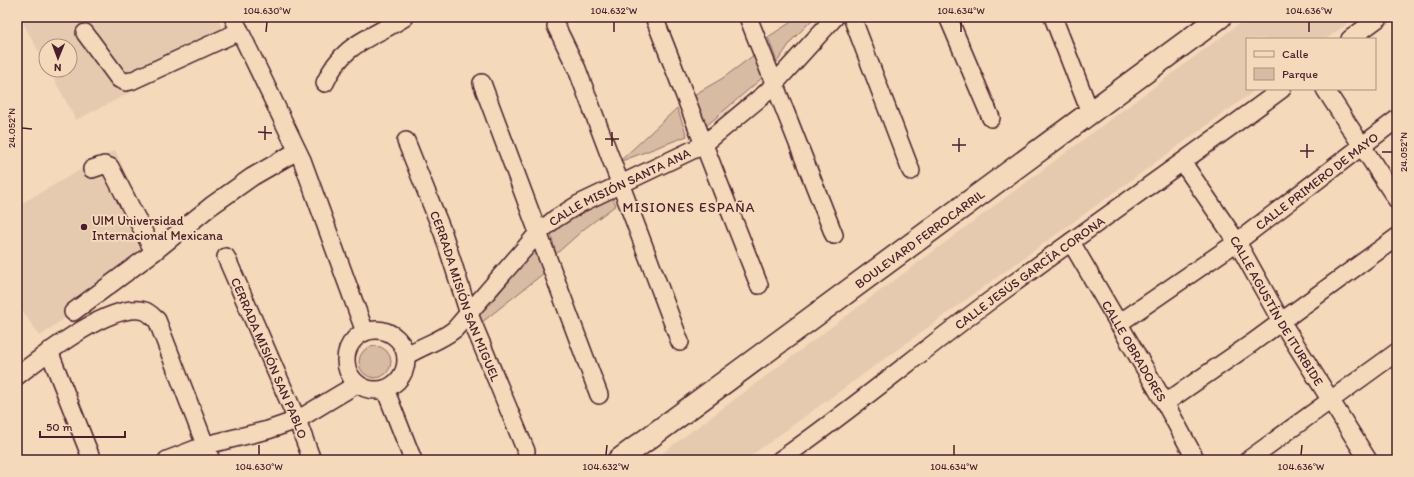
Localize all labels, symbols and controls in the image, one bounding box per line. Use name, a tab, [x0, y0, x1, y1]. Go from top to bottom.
text: 104.630°W	[243, 4, 291, 17]
text: 104.632°W	[591, 4, 638, 17]
text: 104.634°W	[937, 4, 985, 17]
text: 104.636°W	[1286, 4, 1333, 17]
north arrow	[38, 38, 78, 78]
legend	[1246, 38, 1376, 90]
text: Calle	[1282, 47, 1309, 61]
text: N	[54, 61, 62, 74]
text: Parque	[1282, 67, 1318, 81]
text: 24.052°N	[5, 108, 18, 148]
street label: CALLE PRIMERO DE MAYO	[1253, 129, 1381, 233]
text: 24.052°N	[1397, 132, 1410, 172]
street label: CALLE MISIÓN SANTA ANA	[546, 145, 693, 229]
street label: BOULEVARD FERROCARRIL	[852, 186, 988, 292]
district label: MISIONES ESPAÑA	[622, 199, 756, 216]
street label: CERRADA MISIÓN SAN MIGUEL	[427, 208, 503, 384]
place label: UIM Universidad Internacional Mexicana	[92, 213, 223, 243]
street label: CALLE JESÚS GARCÍA CORONA	[952, 213, 1108, 333]
marker: UIM Universidad Internacional Mexicana	[79, 222, 89, 232]
street label: CALLE AGUSTÍN DE ITURBIDE	[1227, 233, 1327, 389]
street label: CERRADA MISIÓN SAN PABLO	[228, 275, 310, 441]
street label: CALLE OBRADORES	[1099, 298, 1169, 404]
scale bar	[40, 413, 125, 439]
text: 50 m	[46, 420, 72, 434]
text: 104.630°W	[235, 460, 283, 473]
text: 104.632°W	[583, 460, 630, 473]
text: 104.634°W	[930, 460, 978, 473]
text: 104.636°W	[1278, 460, 1325, 473]

